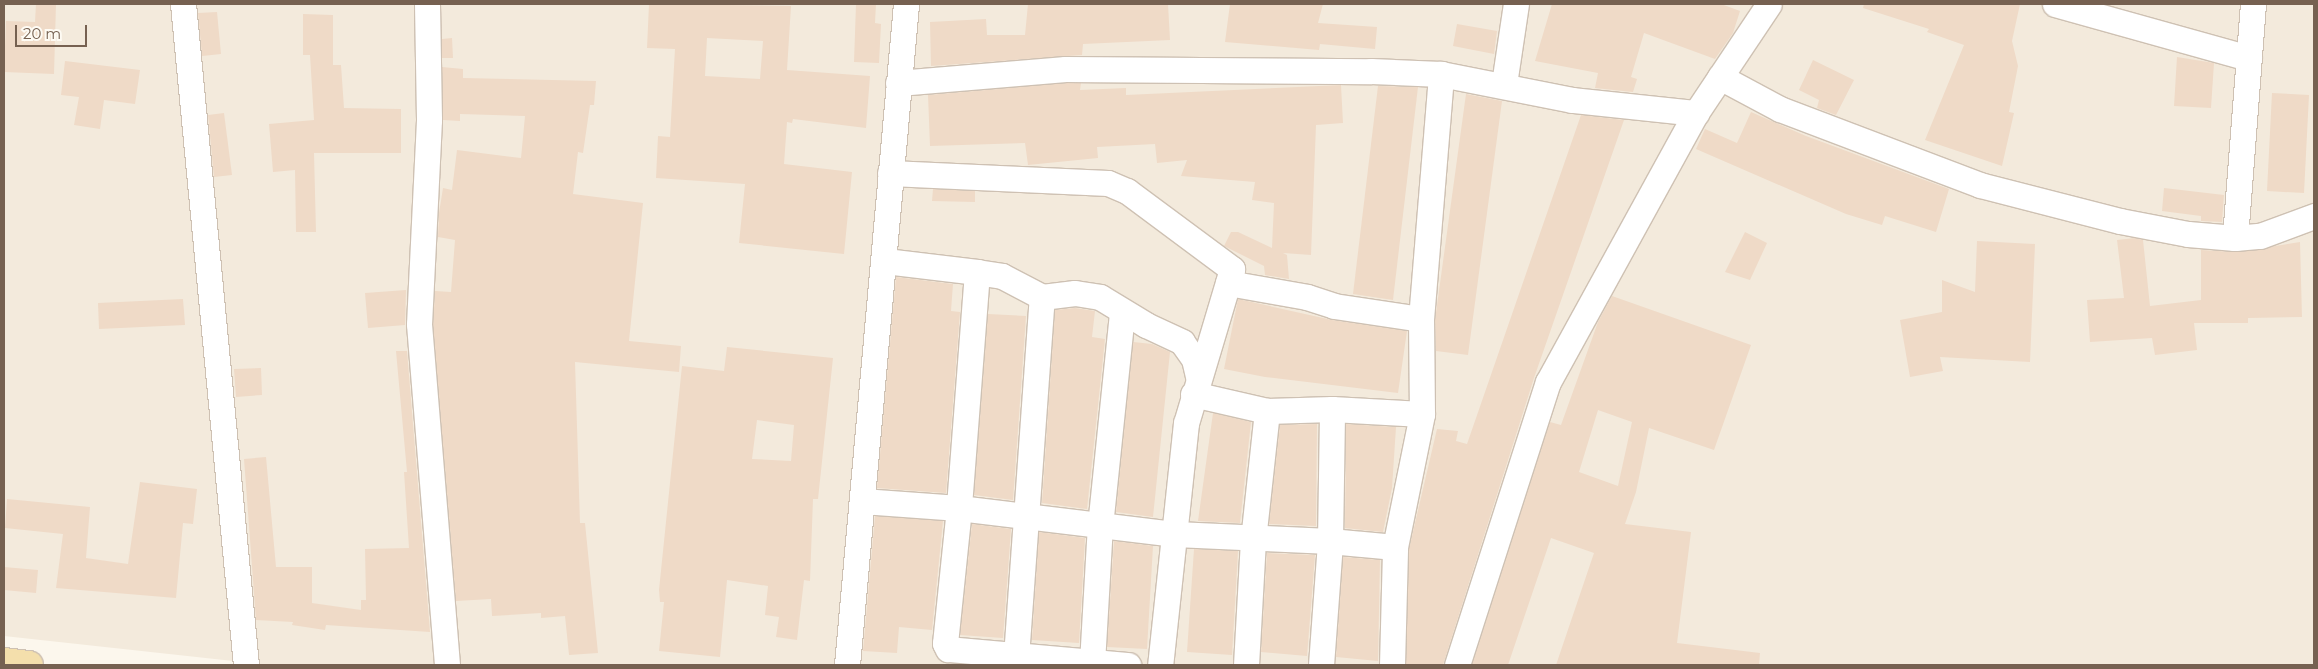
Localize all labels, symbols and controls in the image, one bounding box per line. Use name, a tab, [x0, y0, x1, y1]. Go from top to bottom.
scale bar	[18, 15, 90, 47]
text: 20 m	[23, 24, 61, 43]

